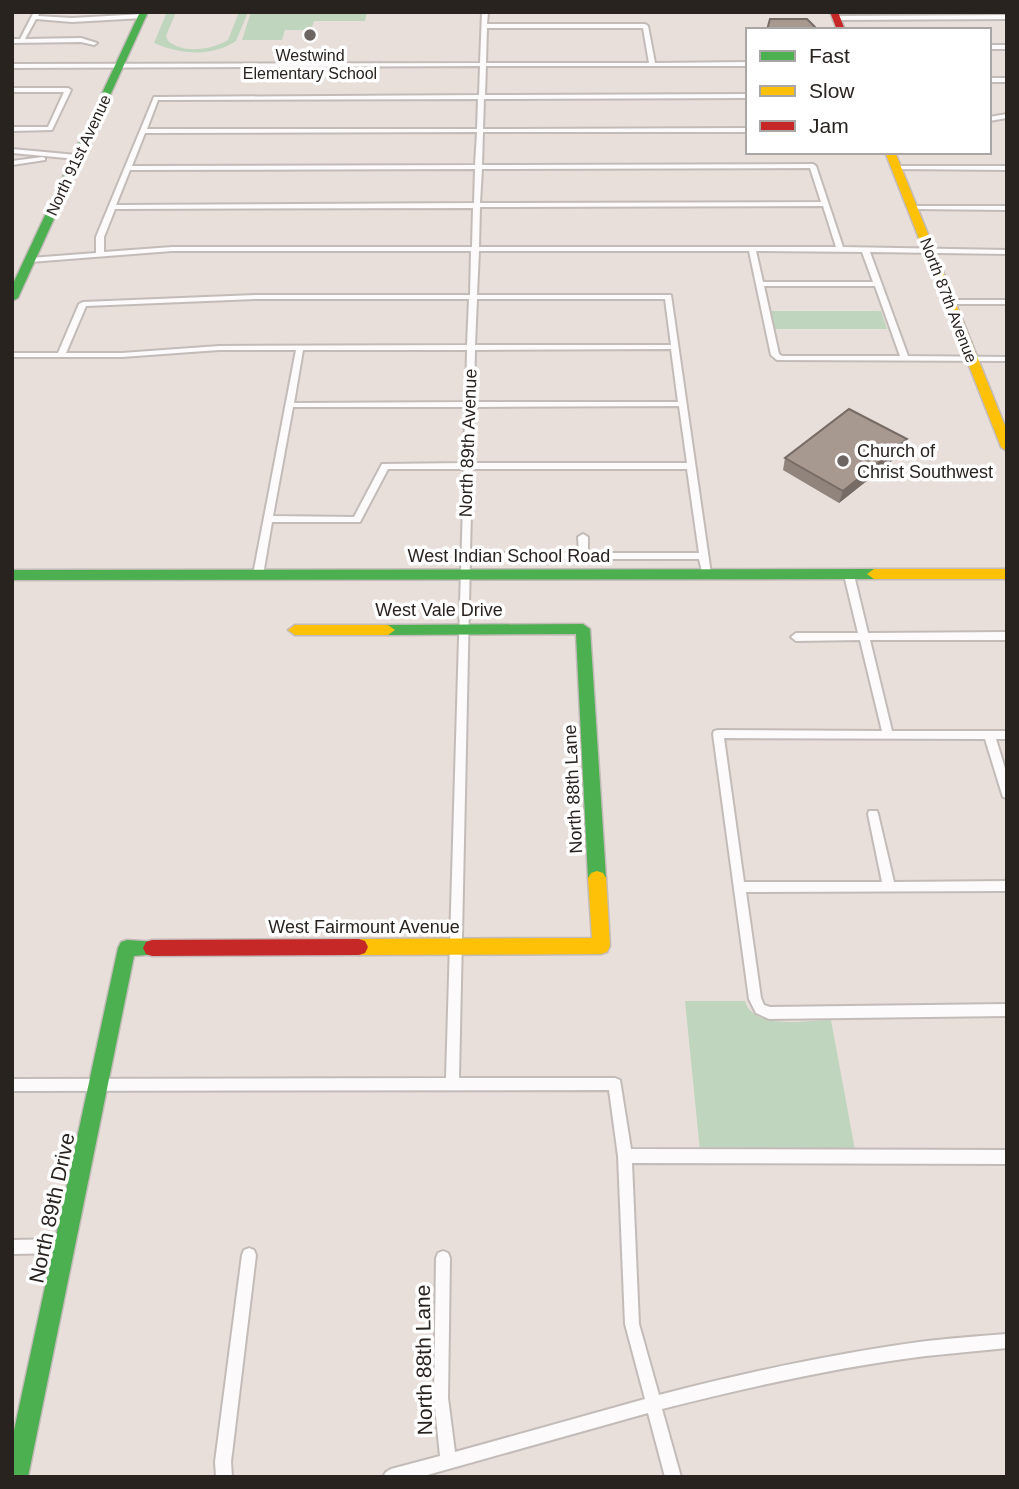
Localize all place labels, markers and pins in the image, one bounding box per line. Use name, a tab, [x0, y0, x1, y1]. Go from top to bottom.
marker: Westwind Elementary School	[302, 27, 318, 43]
place label: Westwind Elementary School	[243, 47, 377, 82]
place label: Church of Christ Southwest	[857, 441, 993, 482]
marker: Church of Christ Southwest	[835, 453, 851, 469]

